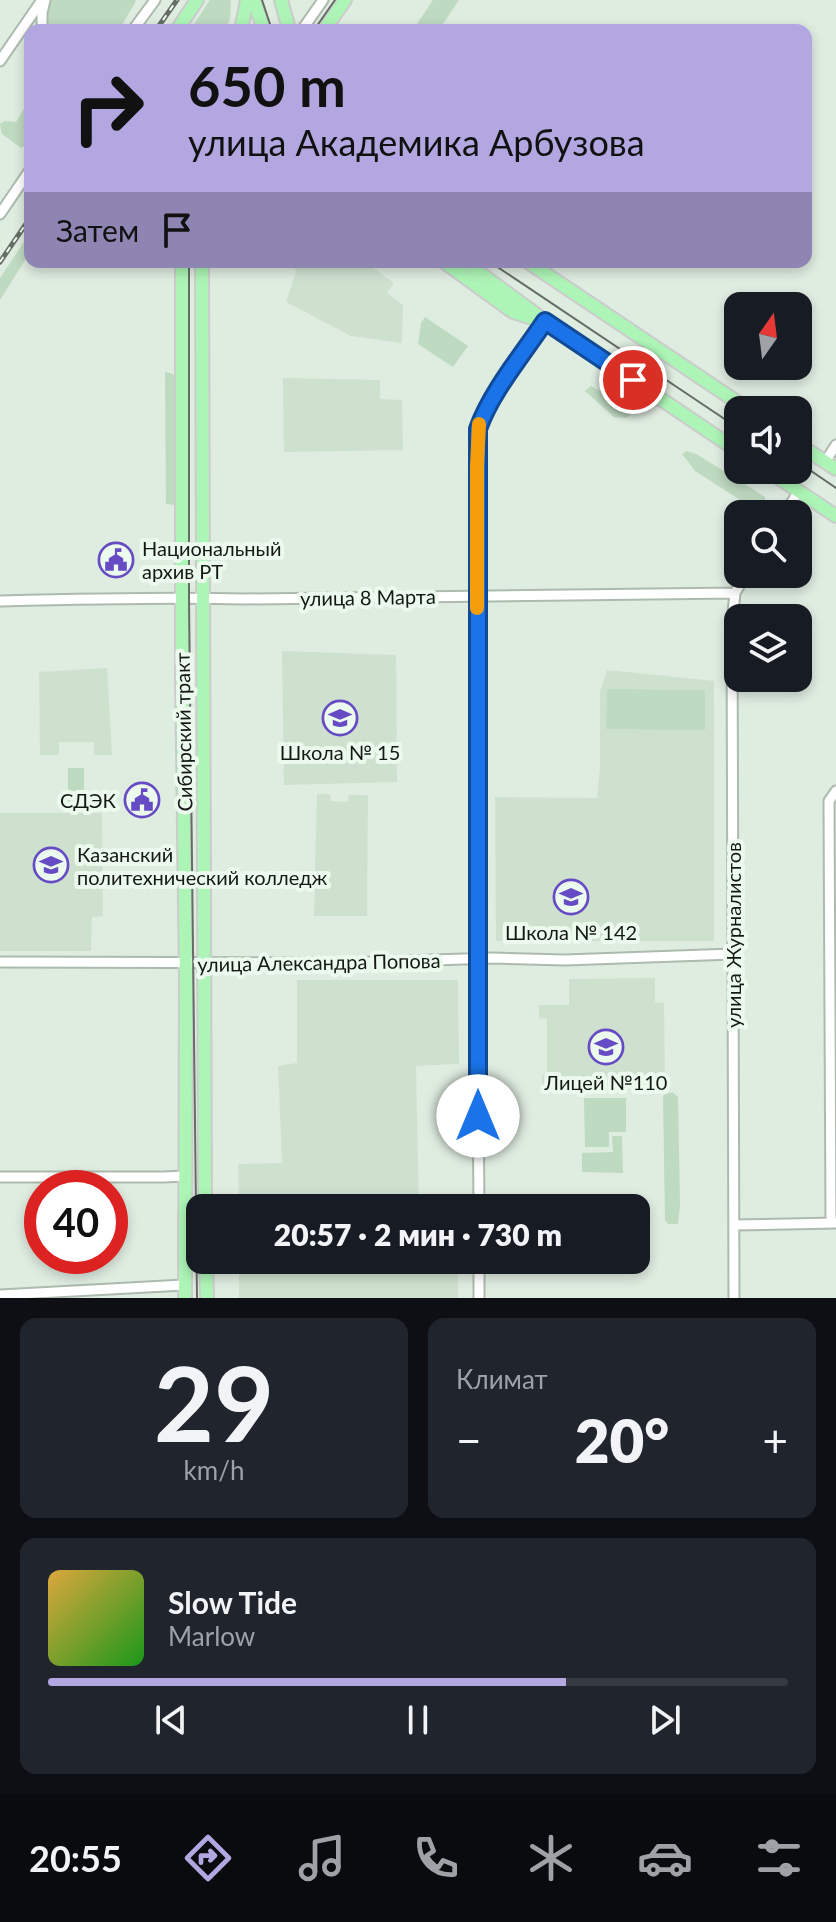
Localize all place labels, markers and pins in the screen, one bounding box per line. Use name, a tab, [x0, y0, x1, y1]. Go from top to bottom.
pin	[599, 346, 667, 414]
place label: Национальный архив РТ	[142, 536, 282, 583]
public building icon: Национальный архив РТ	[97, 541, 135, 579]
school or university icon: Школа № 15	[321, 699, 359, 737]
place label: Школа № 15	[280, 740, 400, 764]
public building icon: СДЭК	[123, 781, 161, 819]
place label: СДЭК	[60, 788, 117, 812]
place label: Казанский политехнический колледж	[77, 842, 327, 889]
school or university icon: Казанский политехнический колледж	[32, 846, 70, 884]
school or university icon: Школа № 142	[552, 878, 590, 916]
place label: Школа № 142	[505, 920, 637, 944]
school or university icon: Лицей №110	[587, 1028, 625, 1066]
place label: Лицей №110	[544, 1070, 667, 1094]

